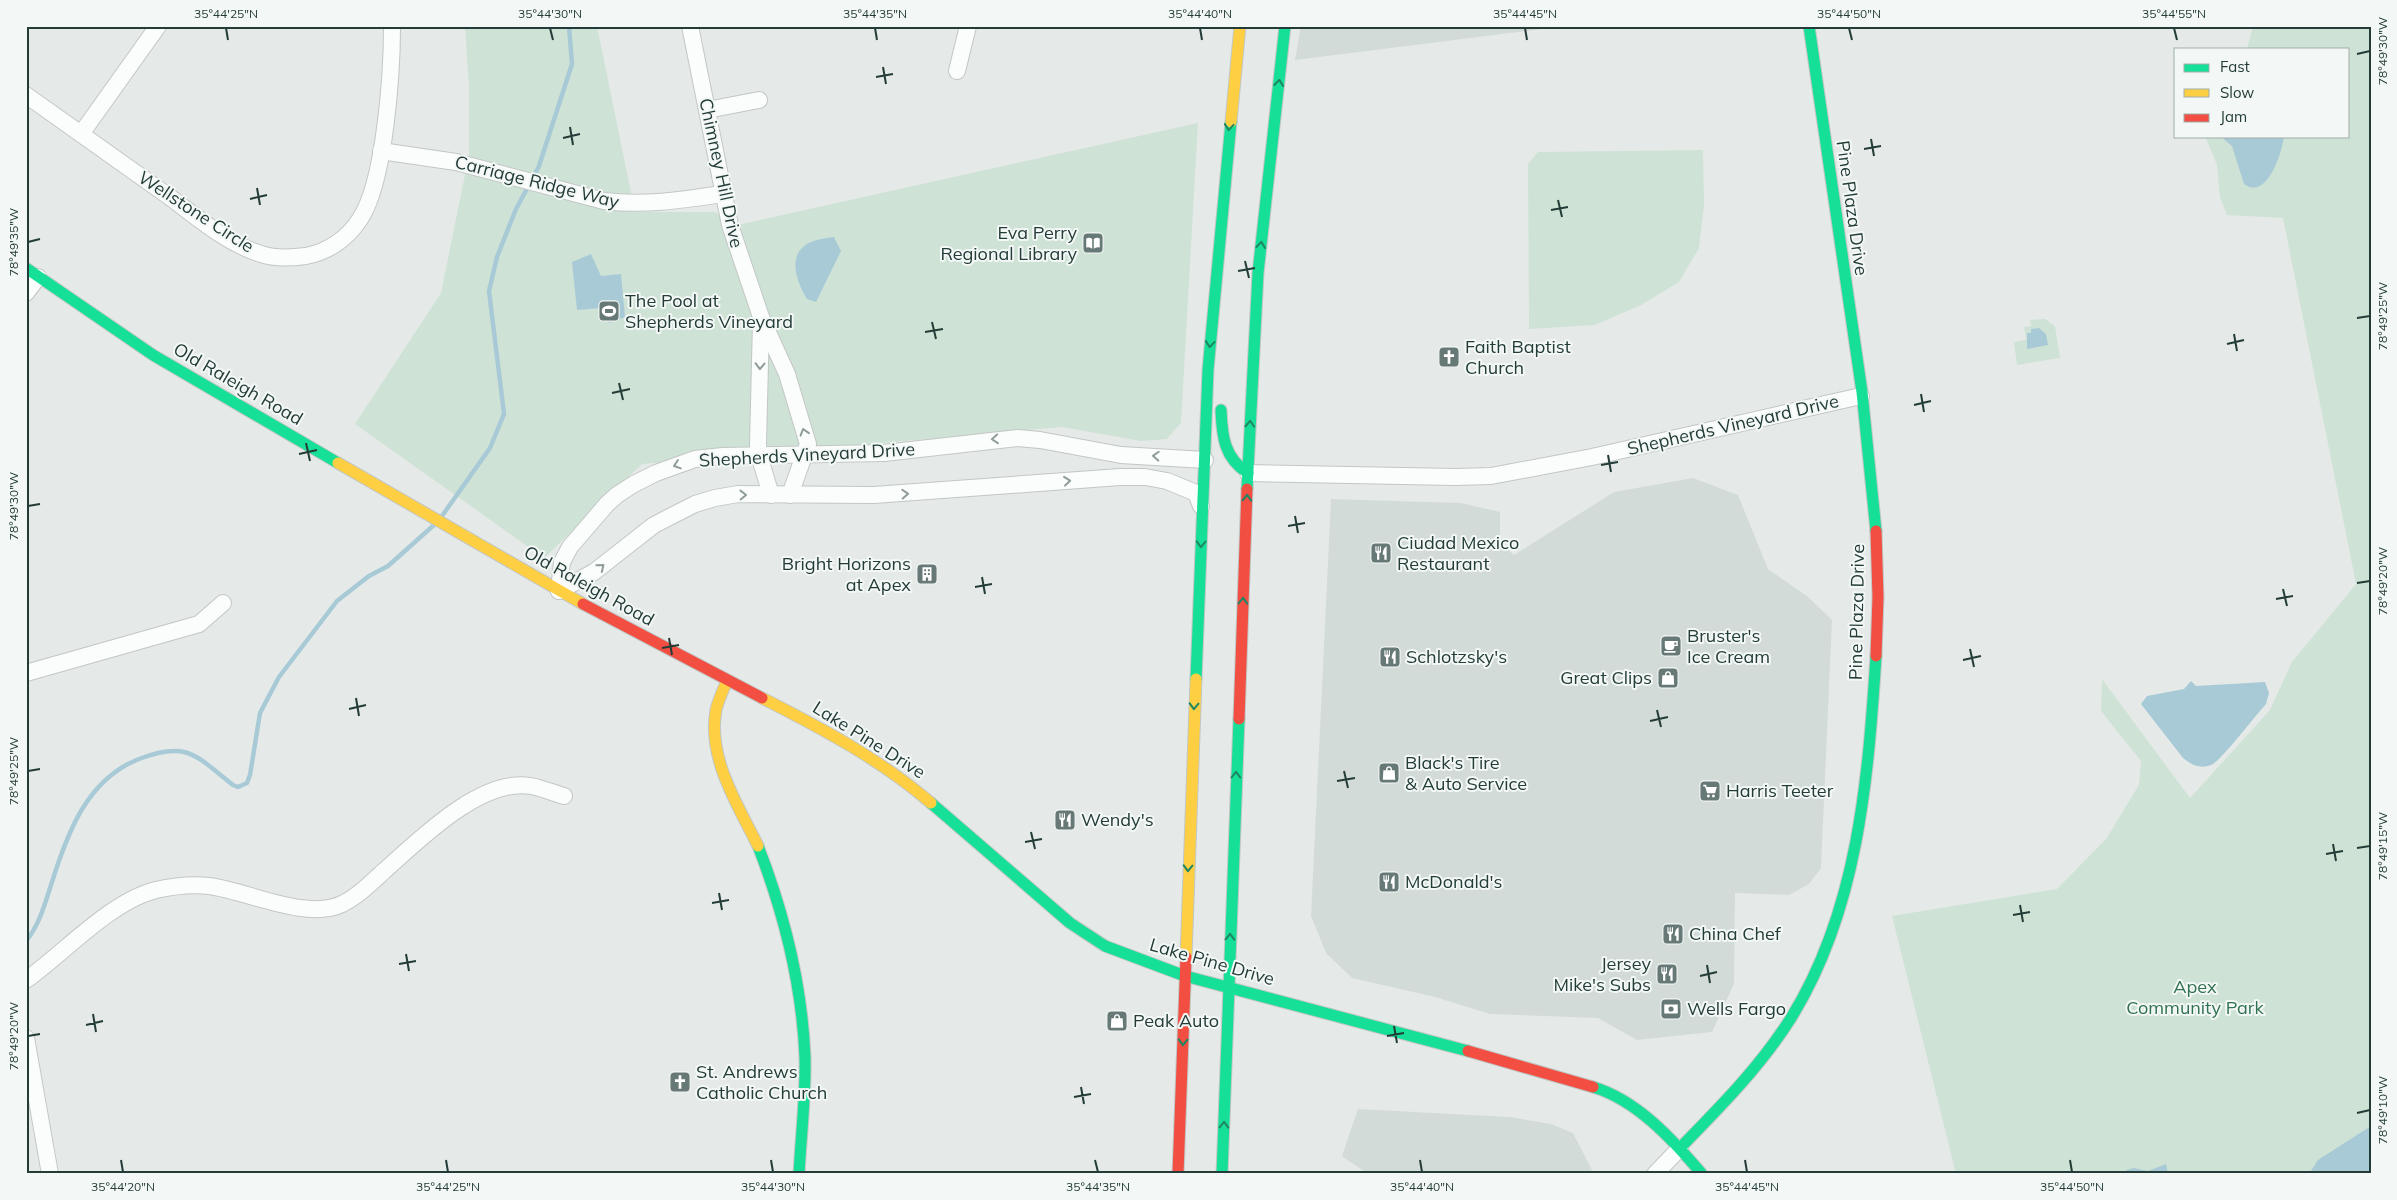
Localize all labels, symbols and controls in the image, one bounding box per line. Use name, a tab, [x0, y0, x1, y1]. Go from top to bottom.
text: 35°44'25"N	[194, 6, 258, 21]
text: 35°44'30"N	[518, 6, 582, 21]
text: 35°44'35"N	[843, 6, 907, 21]
text: 35°44'40"N	[1168, 6, 1232, 21]
text: 35°44'45"N	[1493, 6, 1557, 21]
text: 35°44'50"N	[1817, 6, 1881, 21]
text: 35°44'55"N	[2142, 6, 2206, 21]
text: 78°49'30"W	[2375, 17, 2390, 85]
legend	[2174, 48, 2350, 138]
text: Fast	[2220, 57, 2250, 76]
one-way arrow	[1273, 79, 1284, 87]
text: Slow	[2220, 83, 2254, 102]
street label: Chimney Hill Drive	[694, 96, 749, 250]
text: Jam	[2220, 107, 2247, 126]
one-way arrow	[1224, 123, 1235, 131]
street label: Pine Plaza Drive	[1832, 139, 1873, 277]
street label: Carriage Ridge Way	[453, 150, 622, 213]
street label: Wellstone Circle	[134, 166, 259, 258]
text: 78°49'35"W	[6, 208, 21, 276]
place label: Eva Perry Regional Library	[940, 221, 1077, 265]
library icon: Eva Perry Regional Library	[1081, 231, 1105, 255]
one-way arrow	[1256, 240, 1267, 248]
text: 78°49'25"W	[2375, 282, 2390, 350]
place label: The Pool at Shepherds Vineyard	[625, 289, 793, 333]
sports icon: The Pool at Shepherds Vineyard	[597, 299, 621, 323]
place label: Faith Baptist Church	[1465, 335, 1571, 379]
street label: Old Raleigh Road	[169, 337, 307, 430]
one-way arrow	[1205, 340, 1216, 348]
church icon: Faith Baptist Church	[1437, 345, 1461, 369]
one-way arrow	[755, 362, 765, 370]
street label: Shepherds Vineyard Drive	[1625, 389, 1841, 460]
one-way arrow	[1245, 420, 1256, 428]
one-way arrow	[800, 428, 810, 437]
one-way arrow	[991, 434, 999, 445]
street label: Shepherds Vineyard Drive	[698, 437, 916, 472]
one-way arrow	[1152, 451, 1160, 462]
one-way arrow	[673, 459, 682, 469]
text: 78°49'30"W	[6, 472, 21, 540]
one-way arrow	[1063, 476, 1071, 487]
one-way arrow	[901, 488, 909, 499]
one-way arrow	[739, 490, 747, 500]
one-way arrow	[1241, 494, 1252, 502]
place label: Ciudad Mexico Restaurant	[1397, 531, 1519, 575]
street label: Old Raleigh Road	[520, 540, 658, 631]
one-way arrow	[1195, 540, 1206, 548]
restaurant icon: Ciudad Mexico Restaurant	[1369, 541, 1393, 565]
street label: Pine Plaza Drive	[1844, 544, 1869, 680]
text: 78°49'20"W	[2375, 547, 2390, 615]
place label: Bright Horizons at Apex	[782, 552, 911, 596]
building icon: Bright Horizons at Apex	[915, 562, 939, 586]
one-way arrow	[595, 564, 604, 572]
one-way arrow	[1238, 597, 1248, 605]
place label: Bruster's Ice Cream	[1687, 624, 1770, 668]
cafe icon: Bruster's Ice Cream	[1659, 634, 1683, 658]
restaurant icon: Schlotzsky's	[1378, 645, 1402, 669]
place label: Schlotzsky's	[1406, 645, 1507, 668]
place label: Great Clips	[1560, 666, 1652, 689]
shop icon: Great Clips	[1656, 666, 1680, 690]
street label: Lake Pine Drive	[809, 696, 930, 783]
one-way arrow	[1189, 702, 1200, 710]
text: 78°49'25"W	[6, 737, 21, 805]
place label: Black's Tire & Auto Service	[1405, 751, 1527, 795]
shop icon: Black's Tire & Auto Service	[1377, 761, 1401, 785]
one-way arrow	[1230, 771, 1241, 779]
supermarket icon: Harris Teeter	[1698, 779, 1722, 803]
place label: Harris Teeter	[1726, 779, 1834, 802]
restaurant icon: Wendy's	[1053, 808, 1077, 832]
place label: Wendy's	[1081, 808, 1154, 831]
text: 78°49'15"W	[2375, 812, 2390, 880]
one-way arrow	[1183, 865, 1193, 873]
restaurant icon: McDonald's	[1377, 870, 1401, 894]
place label: McDonald's	[1405, 870, 1502, 893]
restaurant icon: China Chef	[1661, 922, 1685, 946]
place label: China Chef	[1689, 922, 1782, 945]
street label: Lake Pine Drive	[1147, 933, 1277, 990]
one-way arrow	[1225, 933, 1236, 941]
place label: Jersey Mike's Subs	[1554, 952, 1651, 996]
restaurant icon: Jersey Mike's Subs	[1655, 962, 1679, 986]
park label: Apex Community Park	[2126, 975, 2264, 1019]
bank icon: Wells Fargo	[1659, 997, 1683, 1021]
place label: Wells Fargo	[1687, 997, 1786, 1020]
text: 78°49'20"W	[6, 1002, 21, 1070]
shop icon: Peak Auto	[1105, 1009, 1129, 1033]
place label: Peak Auto	[1133, 1009, 1219, 1032]
one-way arrow	[1177, 1038, 1188, 1046]
place label: St. Andrews Catholic Church	[696, 1060, 827, 1104]
church icon: St. Andrews Catholic Church	[668, 1070, 692, 1094]
text: 78°49'10"W	[2375, 1076, 2390, 1144]
one-way arrow	[1218, 1121, 1229, 1129]
text: 35°44'20"N	[91, 1179, 155, 1194]
text: 35°44'25"N	[416, 1179, 480, 1194]
text: 35°44'30"N	[741, 1179, 805, 1194]
text: 35°44'35"N	[1066, 1179, 1130, 1194]
text: 35°44'40"N	[1390, 1179, 1454, 1194]
text: 35°44'45"N	[1715, 1179, 1779, 1194]
text: 35°44'50"N	[2040, 1179, 2104, 1194]

